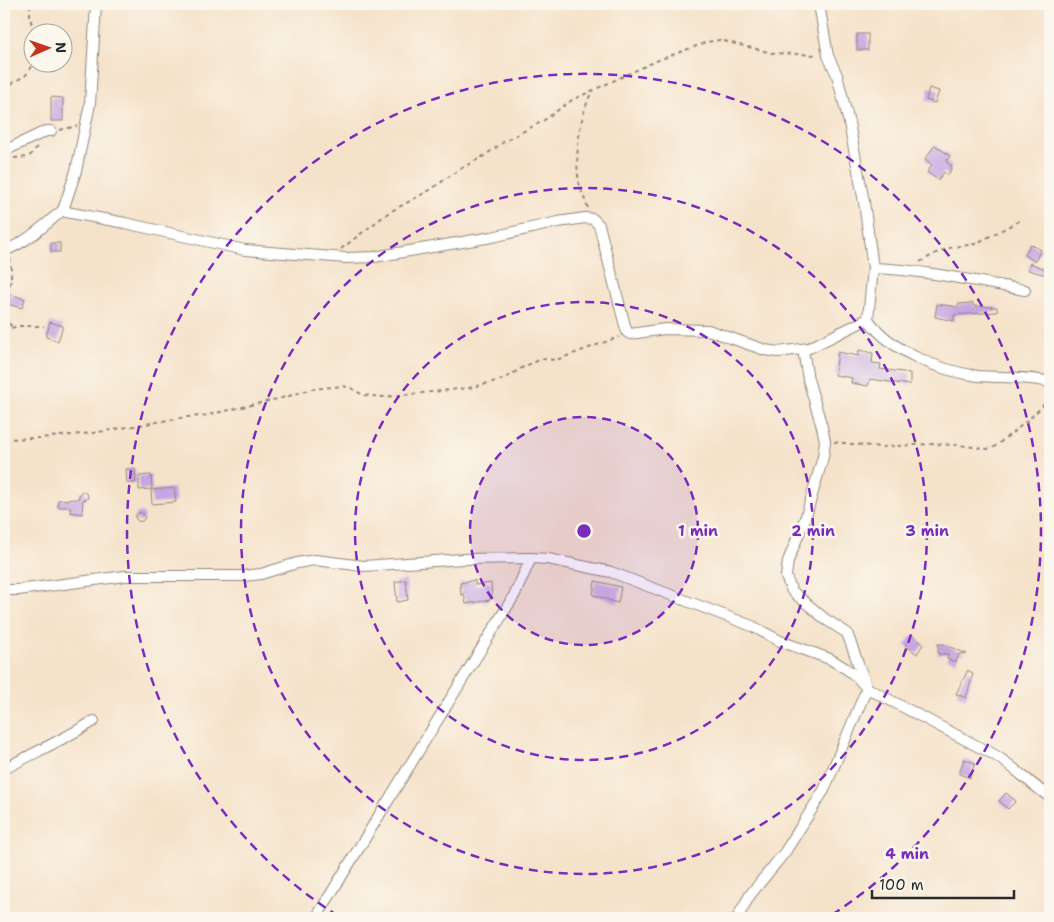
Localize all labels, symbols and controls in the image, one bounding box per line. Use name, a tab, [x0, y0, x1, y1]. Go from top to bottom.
north arrow	[22, 22, 72, 72]
text: N	[52, 42, 70, 53]
text: 1 min	[678, 521, 718, 541]
text: 2 min	[791, 521, 835, 541]
text: 3 min	[905, 521, 949, 541]
centre of rings	[575, 522, 593, 540]
text: 4 min	[885, 844, 929, 864]
scale bar	[872, 867, 1014, 899]
text: 100 m	[879, 875, 924, 895]

